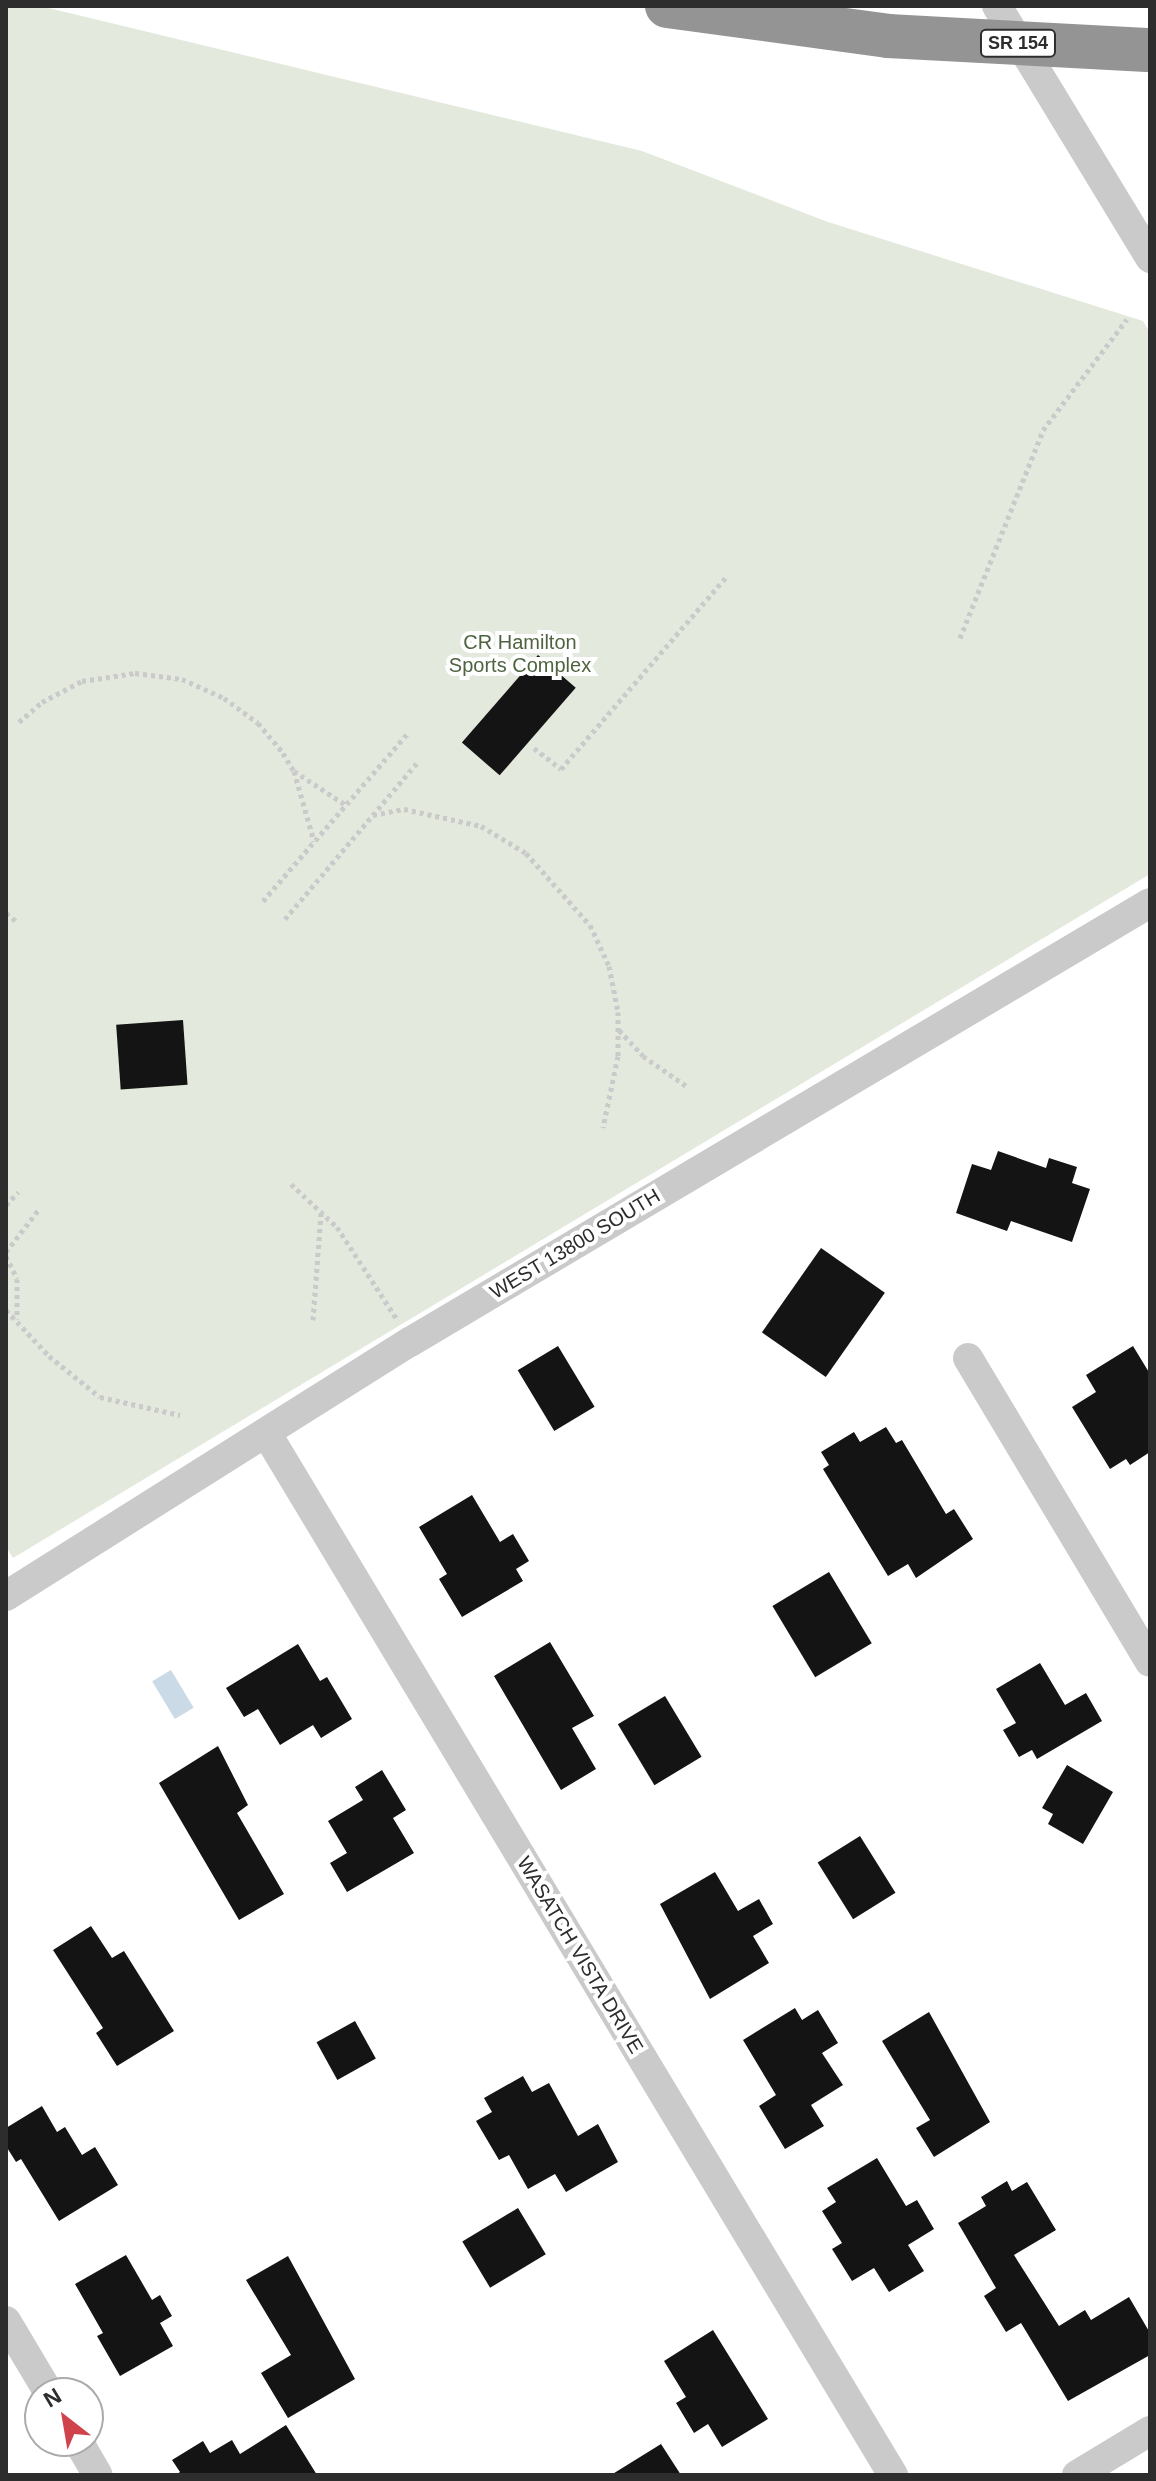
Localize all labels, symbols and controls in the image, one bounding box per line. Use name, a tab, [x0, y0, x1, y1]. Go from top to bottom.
road number: SR 154	[978, 29, 1058, 57]
park label: CR Hamilton Sports Complex	[449, 631, 591, 678]
street label: WEST 13800 SOUTH	[485, 1184, 665, 1304]
street label: WASATCH VISTA DRIVE	[511, 1852, 649, 2058]
north arrow	[24, 2377, 104, 2457]
text: N	[39, 2383, 66, 2413]

